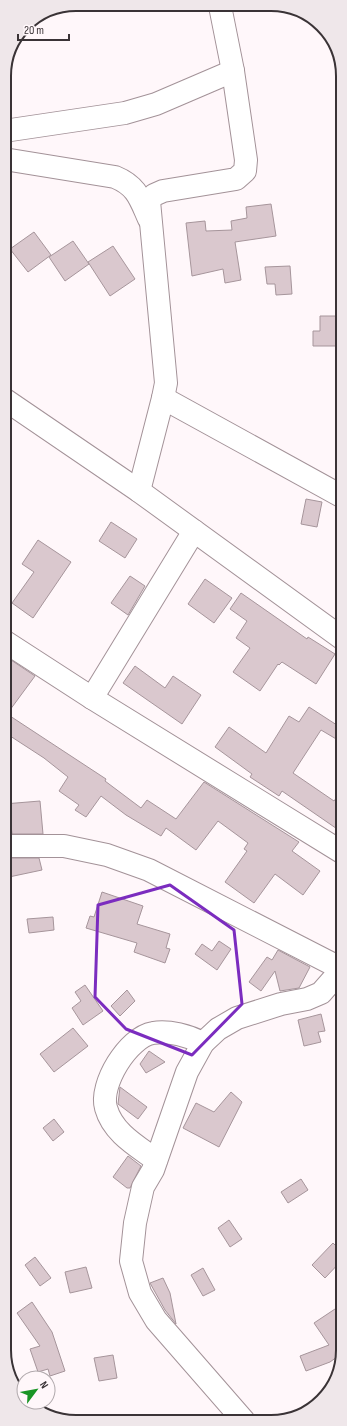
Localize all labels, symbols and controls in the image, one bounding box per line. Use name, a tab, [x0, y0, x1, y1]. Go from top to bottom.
scale bar	[18, 16, 69, 42]
text: 20 m	[24, 23, 44, 38]
north arrow	[16, 1370, 56, 1410]
text: N	[37, 1379, 51, 1391]

